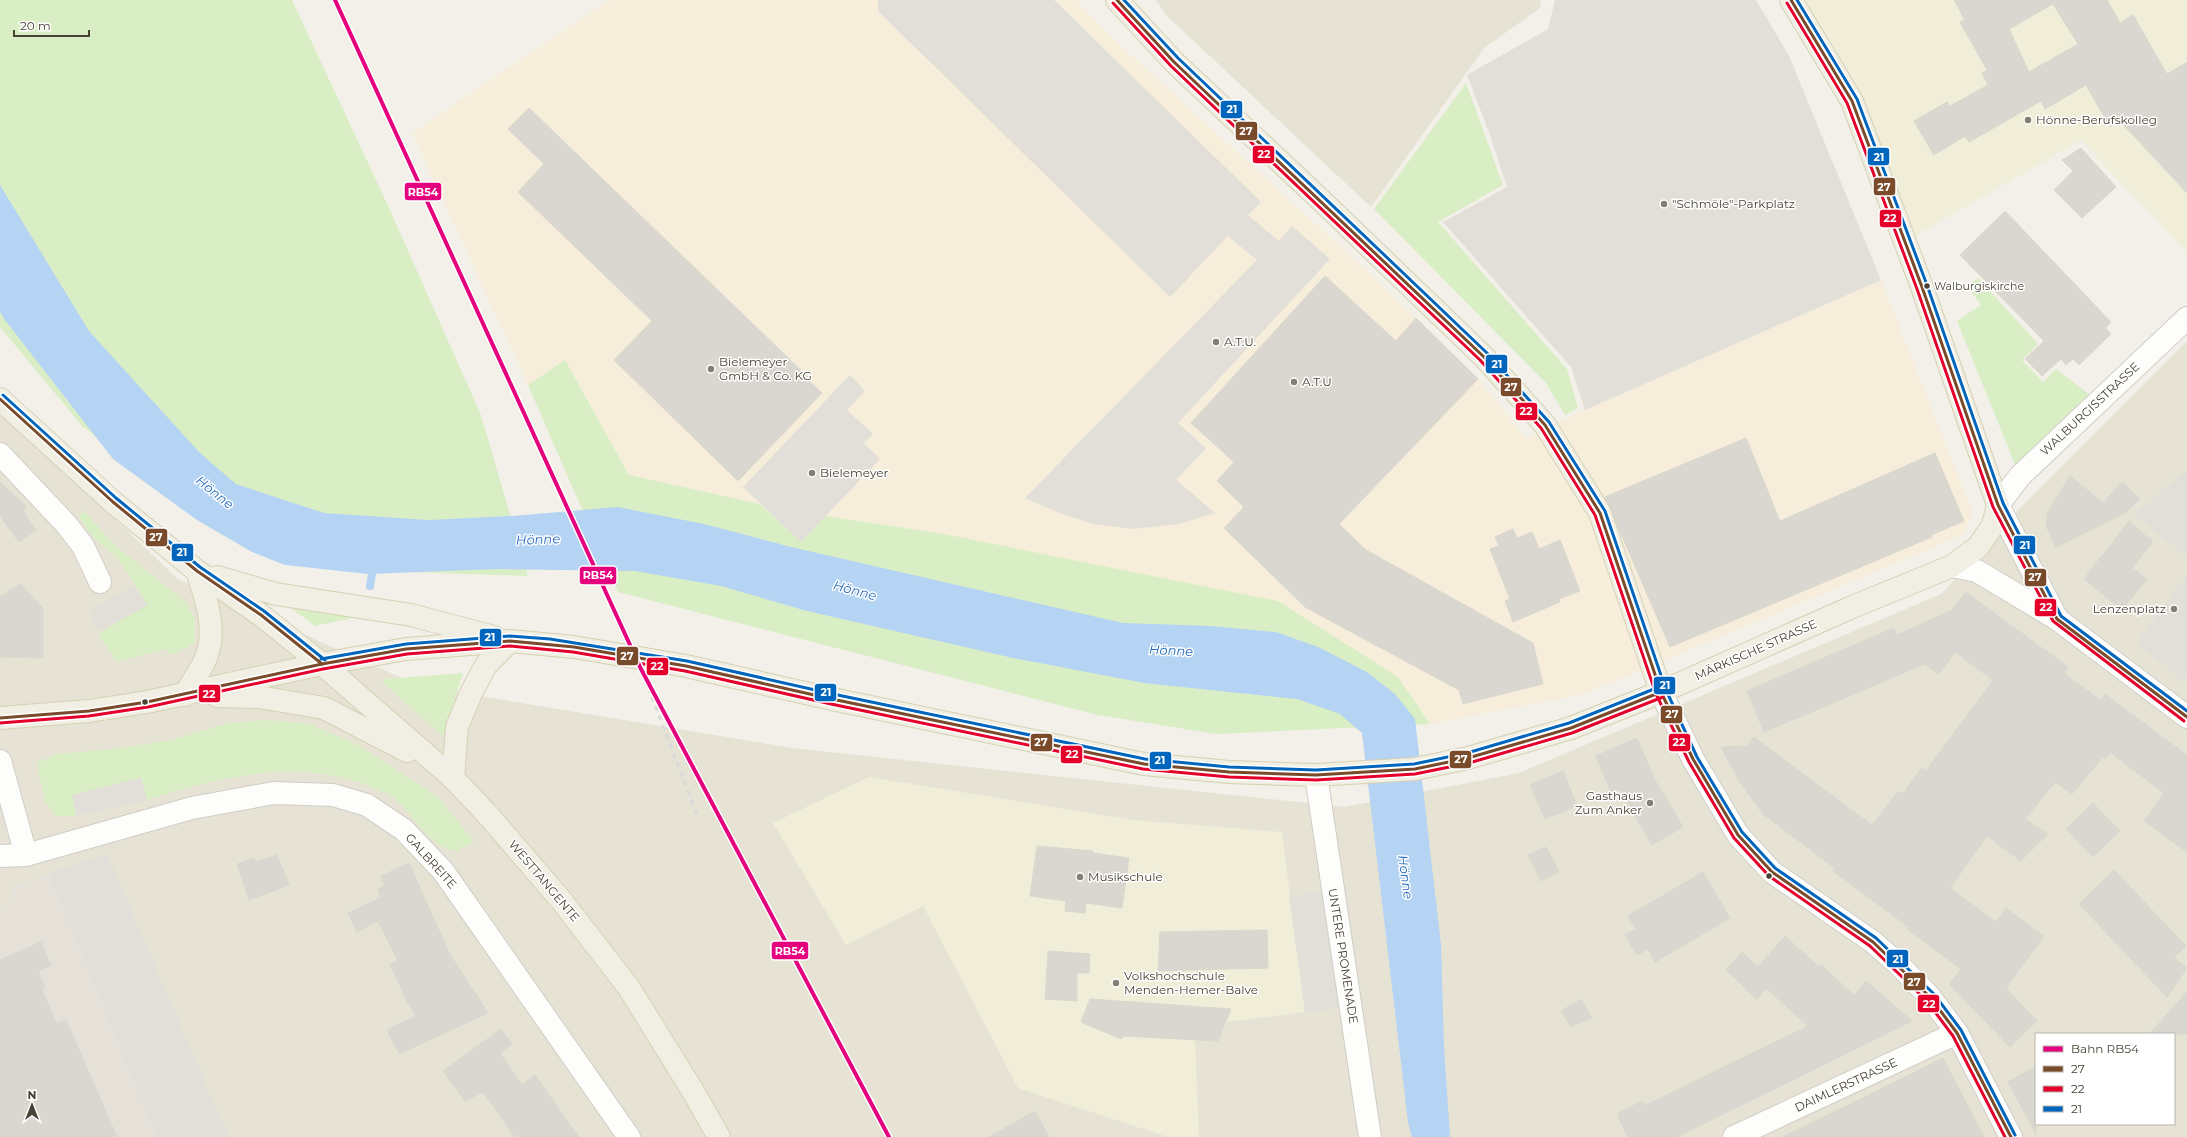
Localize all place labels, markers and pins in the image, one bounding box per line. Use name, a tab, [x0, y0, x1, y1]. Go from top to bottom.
place label: Hönne-Berufskolleg	[2036, 112, 2157, 127]
marker: Hönne-Berufskolleg	[2023, 115, 2033, 125]
place label: "Schmöle"-Parkplatz	[1672, 196, 1795, 211]
marker: "Schmöle"-Parkplatz	[1659, 199, 1669, 209]
place label: Walburgiskirche	[1934, 279, 2024, 293]
marker: Walburgiskirche	[1922, 281, 1932, 291]
place label: A.T.U.	[1224, 334, 1256, 349]
marker: A.T.U.	[1211, 337, 1221, 347]
place label: Bielemeyer GmbH & Co. KG	[719, 354, 812, 383]
marker: Bielemeyer GmbH & Co. KG	[706, 364, 716, 374]
place label: A.T.U	[1302, 374, 1332, 389]
marker: A.T.U	[1289, 377, 1299, 387]
place label: Bielemeyer	[820, 465, 888, 480]
marker: Bielemeyer	[807, 468, 817, 478]
place label: Lenzenplatz	[2093, 601, 2166, 616]
marker: Lenzenplatz	[2169, 604, 2179, 614]
unlabelled marker	[140, 697, 150, 707]
place label: Gasthaus Zum Anker	[1575, 788, 1642, 817]
marker: Gasthaus Zum Anker	[1645, 798, 1655, 808]
place label: Musikschule	[1088, 869, 1163, 884]
unlabelled marker	[1764, 871, 1774, 881]
marker: Musikschule	[1075, 872, 1085, 882]
place label: Volkshochschule Menden-Hemer-Balve	[1124, 968, 1258, 997]
marker: Volkshochschule Menden-Hemer-Balve	[1111, 978, 1121, 988]

